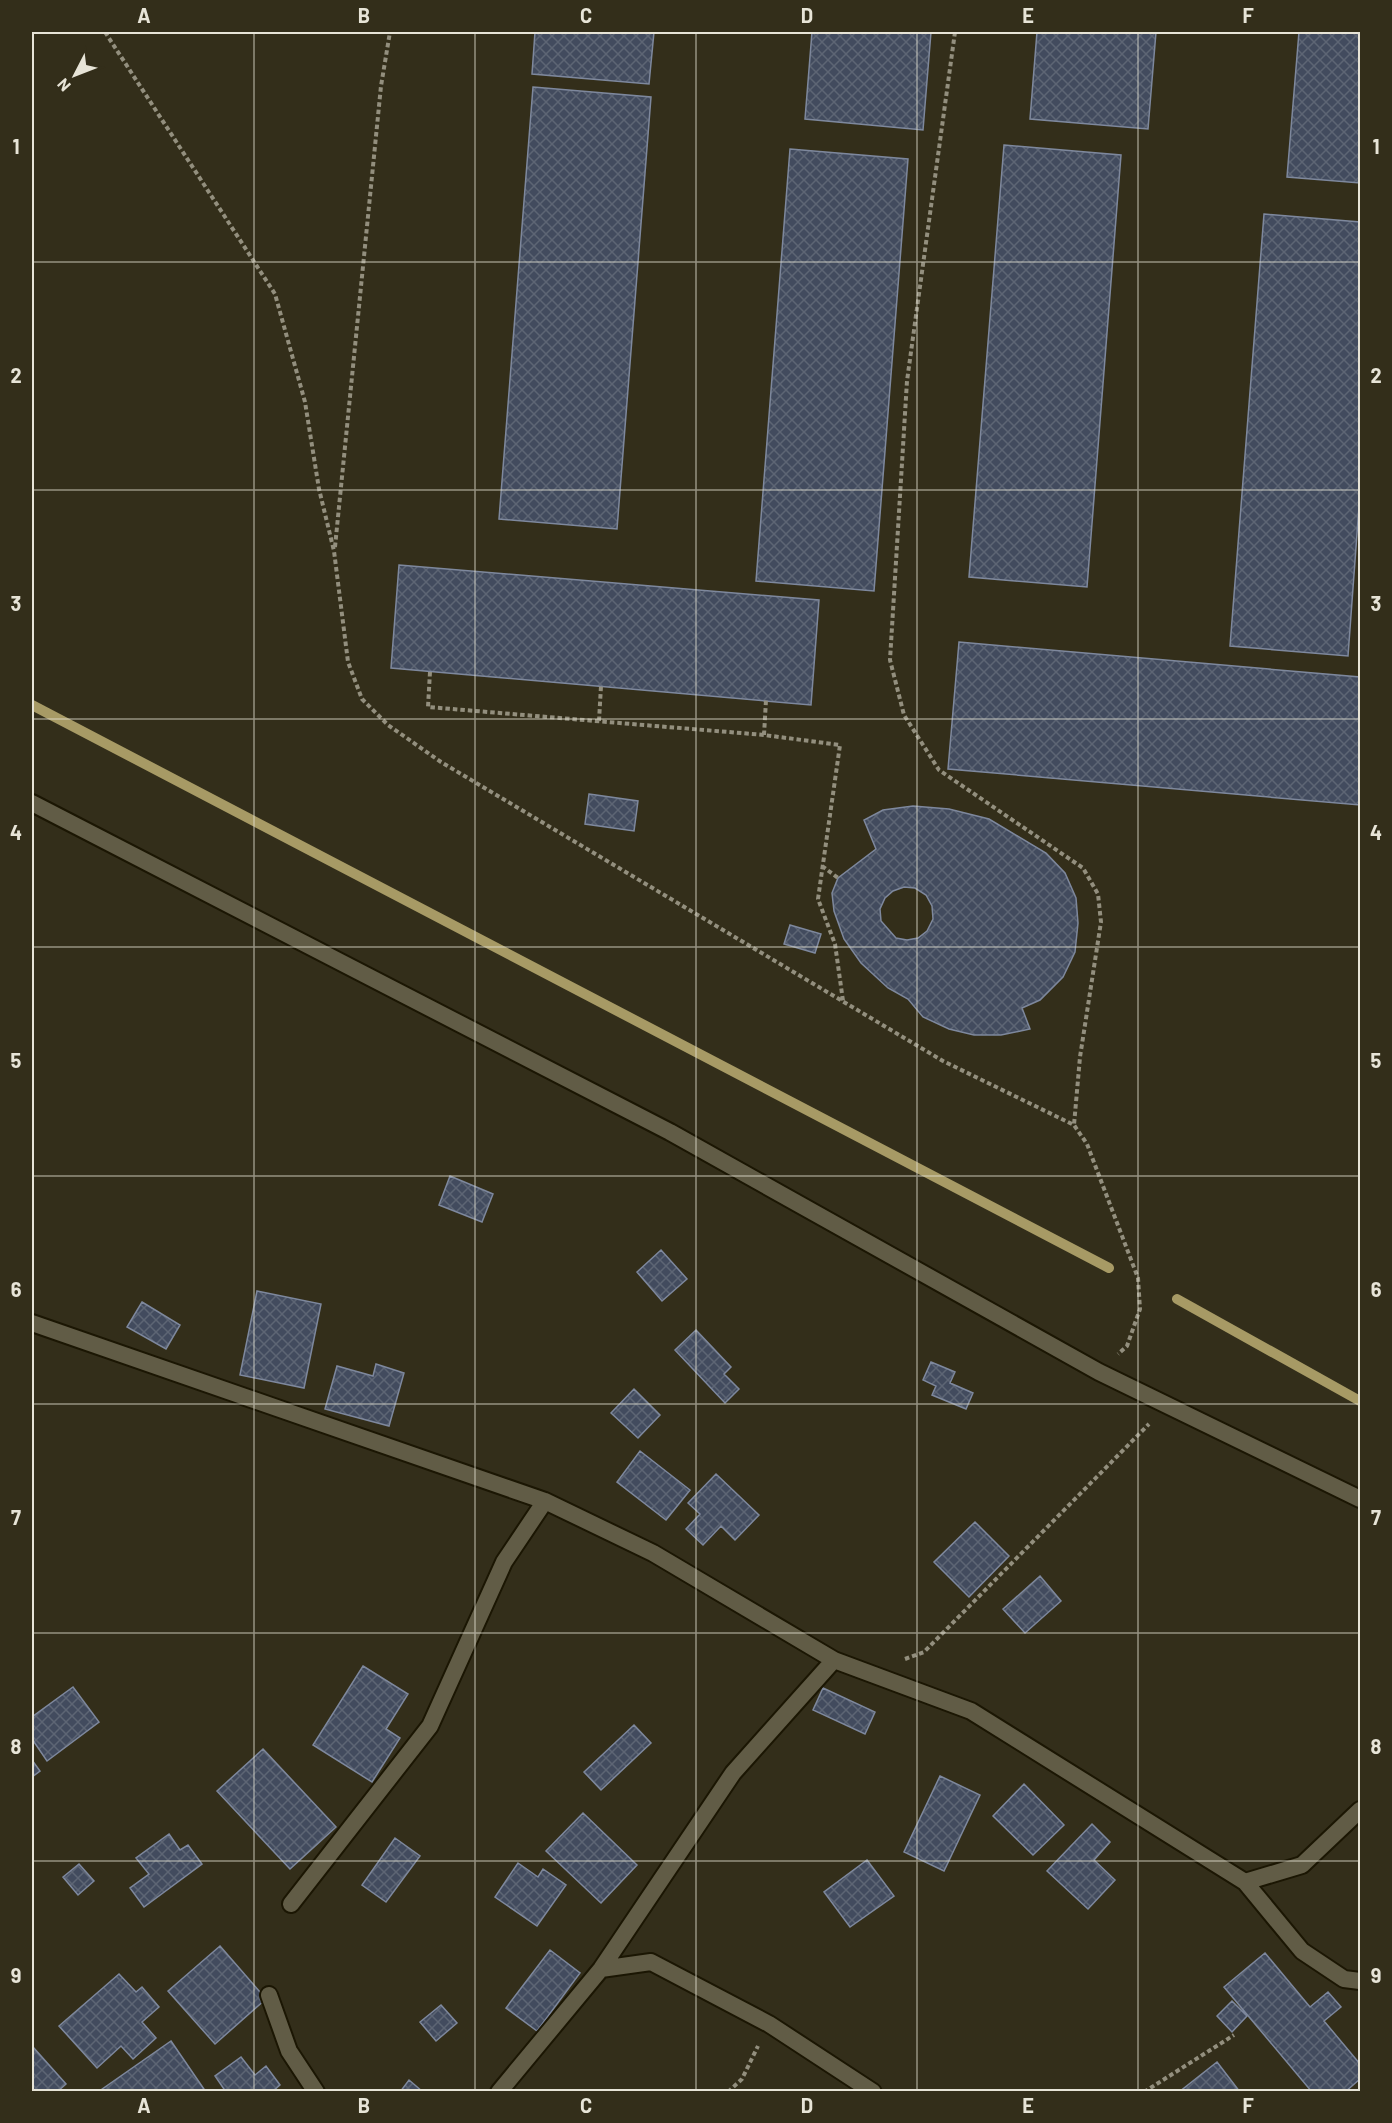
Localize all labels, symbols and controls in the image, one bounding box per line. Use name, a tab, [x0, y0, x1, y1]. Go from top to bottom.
text: A	[137, 3, 151, 27]
text: B	[358, 3, 370, 27]
text: C	[580, 3, 592, 27]
text: D	[801, 3, 813, 27]
text: E	[1022, 3, 1034, 27]
text: F	[1242, 3, 1254, 27]
north arrow	[45, 45, 105, 105]
text: N	[53, 75, 74, 96]
text: 1	[12, 134, 20, 158]
text: 1	[1372, 134, 1380, 158]
text: 2	[10, 363, 22, 387]
text: 2	[1370, 363, 1382, 387]
text: 3	[11, 591, 21, 615]
text: 3	[1371, 591, 1381, 615]
text: 4	[10, 820, 22, 844]
text: 4	[1370, 820, 1382, 844]
text: 5	[11, 1048, 22, 1072]
text: 5	[1371, 1048, 1382, 1072]
text: 6	[11, 1277, 22, 1301]
text: 6	[1371, 1277, 1382, 1301]
text: 7	[11, 1505, 21, 1529]
text: 7	[1371, 1505, 1381, 1529]
text: 8	[11, 1734, 22, 1758]
text: 8	[1371, 1734, 1382, 1758]
text: 9	[11, 1963, 21, 1987]
text: 9	[1371, 1963, 1381, 1987]
text: A	[137, 2093, 151, 2117]
text: B	[358, 2093, 370, 2117]
text: C	[580, 2093, 592, 2117]
text: D	[801, 2093, 813, 2117]
text: E	[1022, 2093, 1034, 2117]
text: F	[1242, 2093, 1254, 2117]

